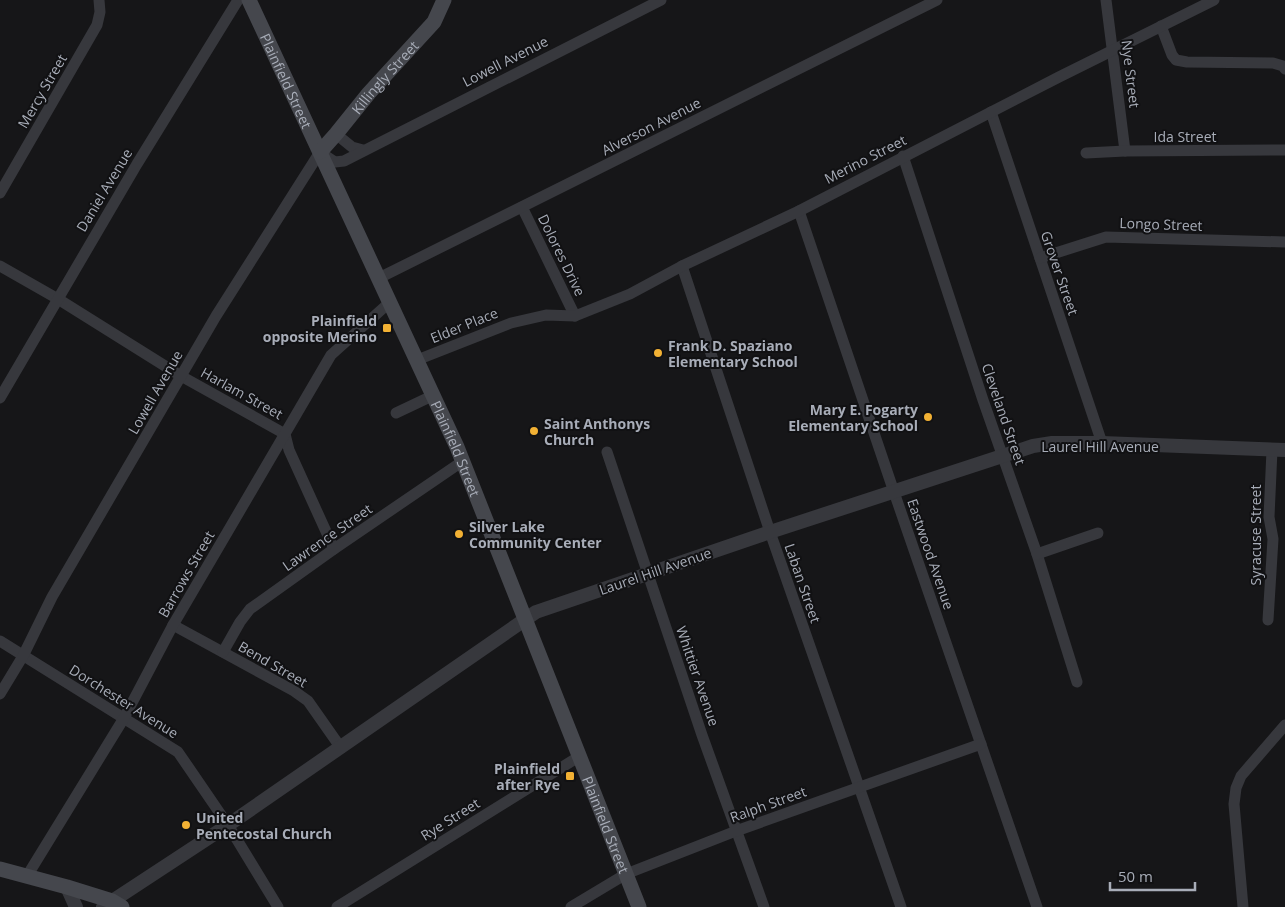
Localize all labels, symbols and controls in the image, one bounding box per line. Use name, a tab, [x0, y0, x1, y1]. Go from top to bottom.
street label: Plainfield Street	[256, 30, 317, 131]
street label: Lowell Avenue	[459, 31, 551, 91]
street label: Killingly Street	[347, 36, 422, 118]
street label: Nye Street	[1117, 39, 1145, 109]
street label: Mercy Street	[13, 50, 71, 132]
street label: Alverson Avenue	[598, 93, 704, 159]
street label: Ida Street	[1154, 127, 1217, 146]
street label: Merino Street	[821, 130, 909, 188]
street label: Daniel Avenue	[72, 145, 136, 235]
street label: Dolores Drive	[534, 211, 590, 299]
street label: Longo Street	[1119, 213, 1203, 235]
street label: Grover Street	[1037, 228, 1083, 318]
street label: Elder Place	[427, 303, 501, 347]
place label: Plainfield opposite Merino	[263, 311, 377, 346]
marker: Plainfield opposite Merino	[381, 322, 393, 334]
place label: Frank D. Spaziano Elementary School	[668, 336, 798, 371]
street label: Lowell Avenue	[123, 346, 187, 437]
marker: Frank D. Spaziano Elementary School	[652, 347, 664, 359]
street label: Cleveland Street	[978, 361, 1030, 467]
street label: Harlam Street	[198, 363, 286, 423]
street label: Plainfield Street	[427, 397, 485, 499]
place label: Mary E. Fogarty Elementary School	[788, 400, 918, 435]
marker: Mary E. Fogarty Elementary School	[922, 411, 934, 423]
place label: Saint Anthonys Church	[544, 414, 650, 449]
marker: Saint Anthonys Church	[528, 425, 540, 437]
street label: Laurel Hill Avenue	[1041, 437, 1159, 456]
street label: Syracuse Street	[1246, 485, 1265, 585]
street label: Eastwood Avenue	[903, 496, 959, 612]
street label: Lawrence Street	[278, 499, 376, 575]
place label: Silver Lake Community Center	[469, 517, 602, 552]
street label: Barrows Street	[154, 527, 218, 621]
marker: Silver Lake Community Center	[453, 528, 465, 540]
street label: Laban Street	[781, 541, 825, 625]
street label: Laurel Hill Avenue	[596, 543, 714, 599]
street label: Whittier Avenue	[672, 623, 724, 729]
street label: Bend Street	[235, 637, 311, 691]
street label: Dorchester Avenue	[66, 660, 182, 742]
place label: Plainfield after Rye	[494, 759, 560, 794]
marker: Plainfield after Rye	[564, 770, 576, 782]
street label: Plainfield Street	[579, 773, 634, 876]
street label: Ralph Street	[727, 781, 809, 827]
street label: Rye Street	[417, 793, 483, 845]
place label: United Pentecostal Church	[196, 808, 332, 843]
marker: United Pentecostal Church	[180, 819, 192, 831]
scale bar	[1110, 860, 1195, 892]
text: 50 m	[1118, 866, 1153, 886]

